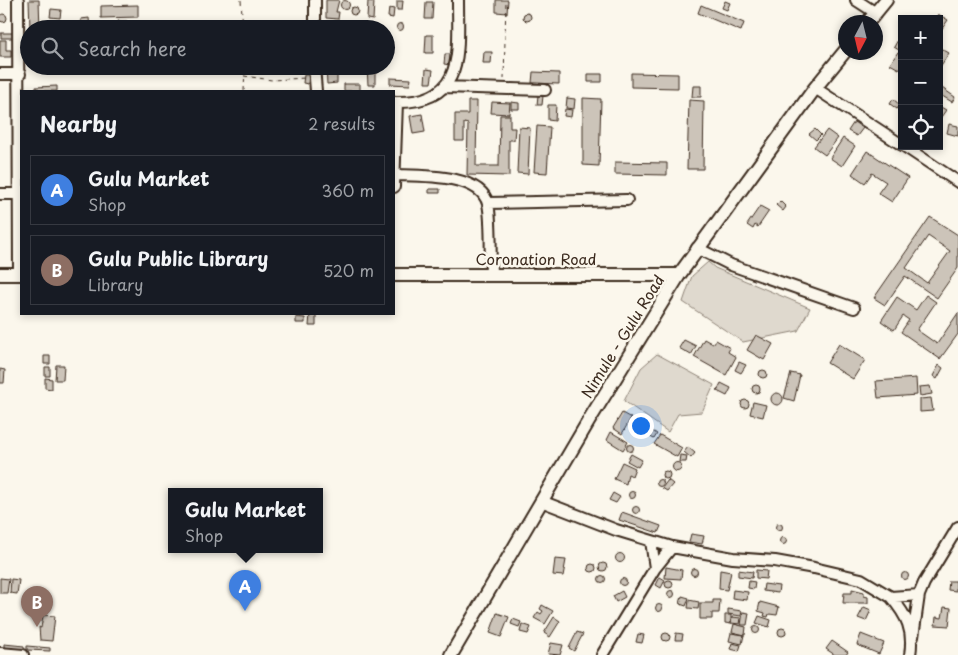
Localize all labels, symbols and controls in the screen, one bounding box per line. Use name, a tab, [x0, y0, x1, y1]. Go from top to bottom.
north arrow	[838, 15, 883, 60]
map controls	[898, 15, 943, 150]
button: +	[898, 15, 943, 60]
search box	[20, 20, 395, 75]
icon: search	[38, 34, 66, 62]
text: Search here	[78, 34, 187, 62]
button: −	[898, 60, 943, 105]
button: locate	[898, 105, 943, 150]
text: Nearby	[40, 107, 117, 139]
text: 2 results	[308, 111, 375, 135]
text: Gulu Market	[88, 164, 209, 192]
text: A	[51, 178, 63, 202]
text: 360 m	[322, 178, 374, 202]
text: Shop	[88, 192, 126, 216]
text: Gulu Public Library	[88, 244, 268, 272]
street label: Coronation Road	[475, 247, 597, 270]
text: B	[52, 258, 62, 282]
text: 520 m	[323, 258, 374, 282]
street label: Nimule - Gulu Road	[575, 270, 669, 402]
text: Library	[88, 272, 143, 296]
your location	[628, 413, 654, 439]
popup	[168, 488, 323, 553]
text: Gulu Market	[185, 495, 306, 523]
text: Shop	[185, 523, 223, 547]
pin: A	[229, 570, 261, 611]
pin: B	[21, 586, 53, 627]

